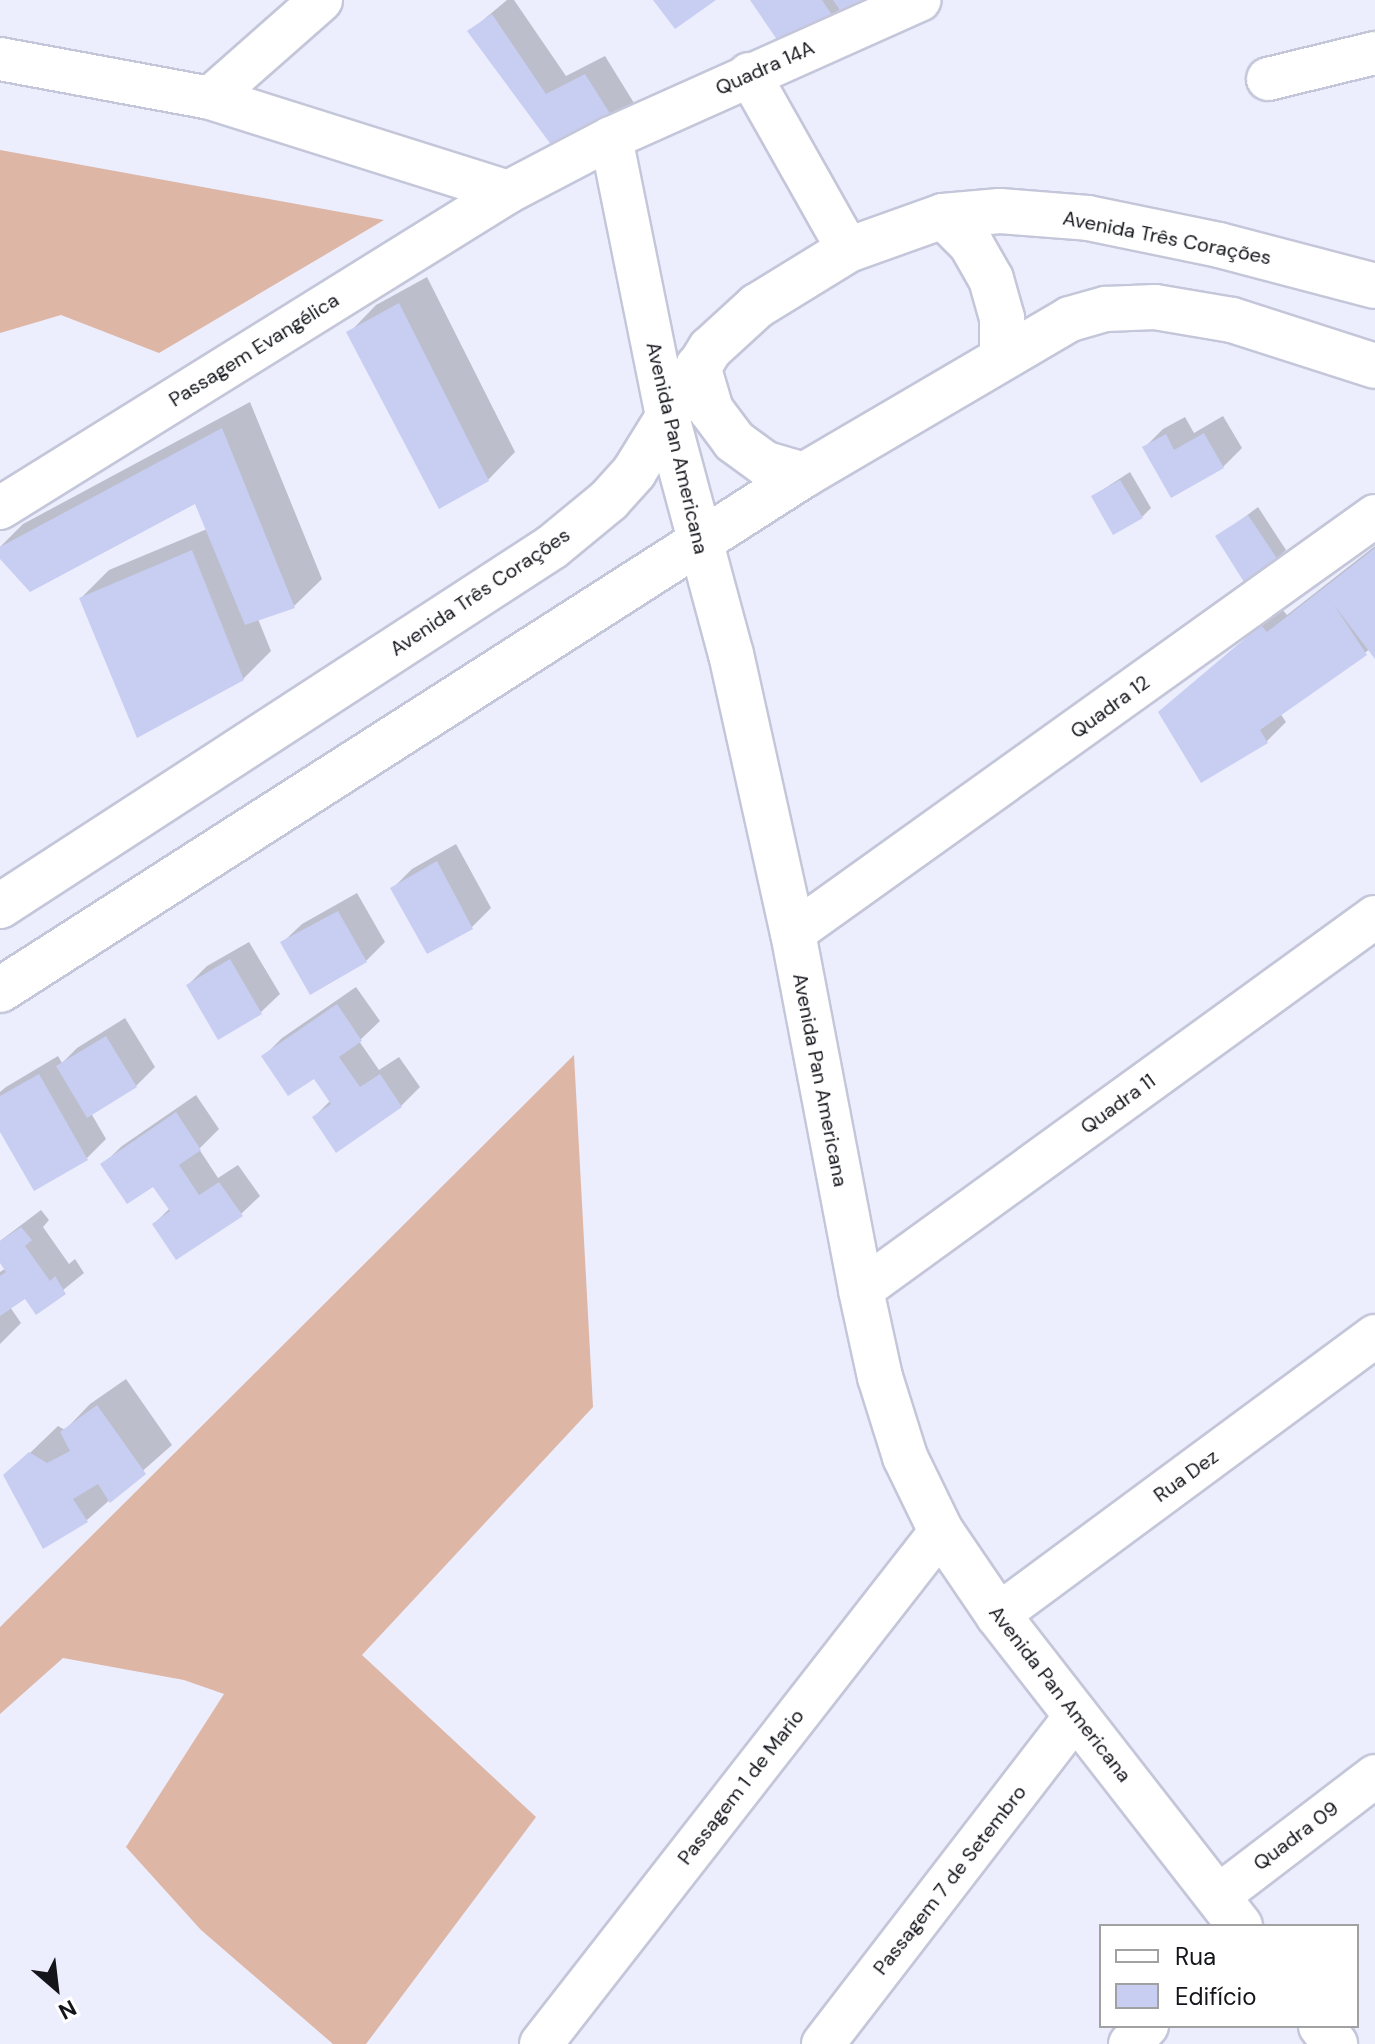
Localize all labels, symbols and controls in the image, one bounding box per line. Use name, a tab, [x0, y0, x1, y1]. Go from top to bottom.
street label: Quadra 14A	[712, 36, 818, 100]
street label: Avenida Três Corações	[1061, 206, 1273, 270]
street label: Passagem Evangélica	[165, 288, 343, 412]
street label: Avenida Pan Americana	[641, 340, 713, 556]
street label: Avenida Três Corações	[386, 523, 574, 661]
street label: Quadra 12	[1066, 670, 1154, 744]
street label: Avenida Pan Americana	[788, 971, 852, 1189]
street label: Quadra 11	[1076, 1069, 1160, 1139]
street label: Rua Dez	[1149, 1445, 1223, 1507]
street label: Avenida Pan Americana	[984, 1601, 1136, 1787]
street label: Passagem 1 de Mario	[673, 1704, 809, 1870]
street label: Passagem 7 de Setembro	[868, 1780, 1032, 1980]
street label: Quadra 09	[1249, 1796, 1343, 1876]
legend	[1099, 1924, 1359, 2028]
text: Rua	[1175, 1941, 1216, 1972]
north arrow	[16, 1948, 96, 2028]
text: Edifício	[1175, 1981, 1257, 2012]
text: N	[54, 1993, 81, 2026]

